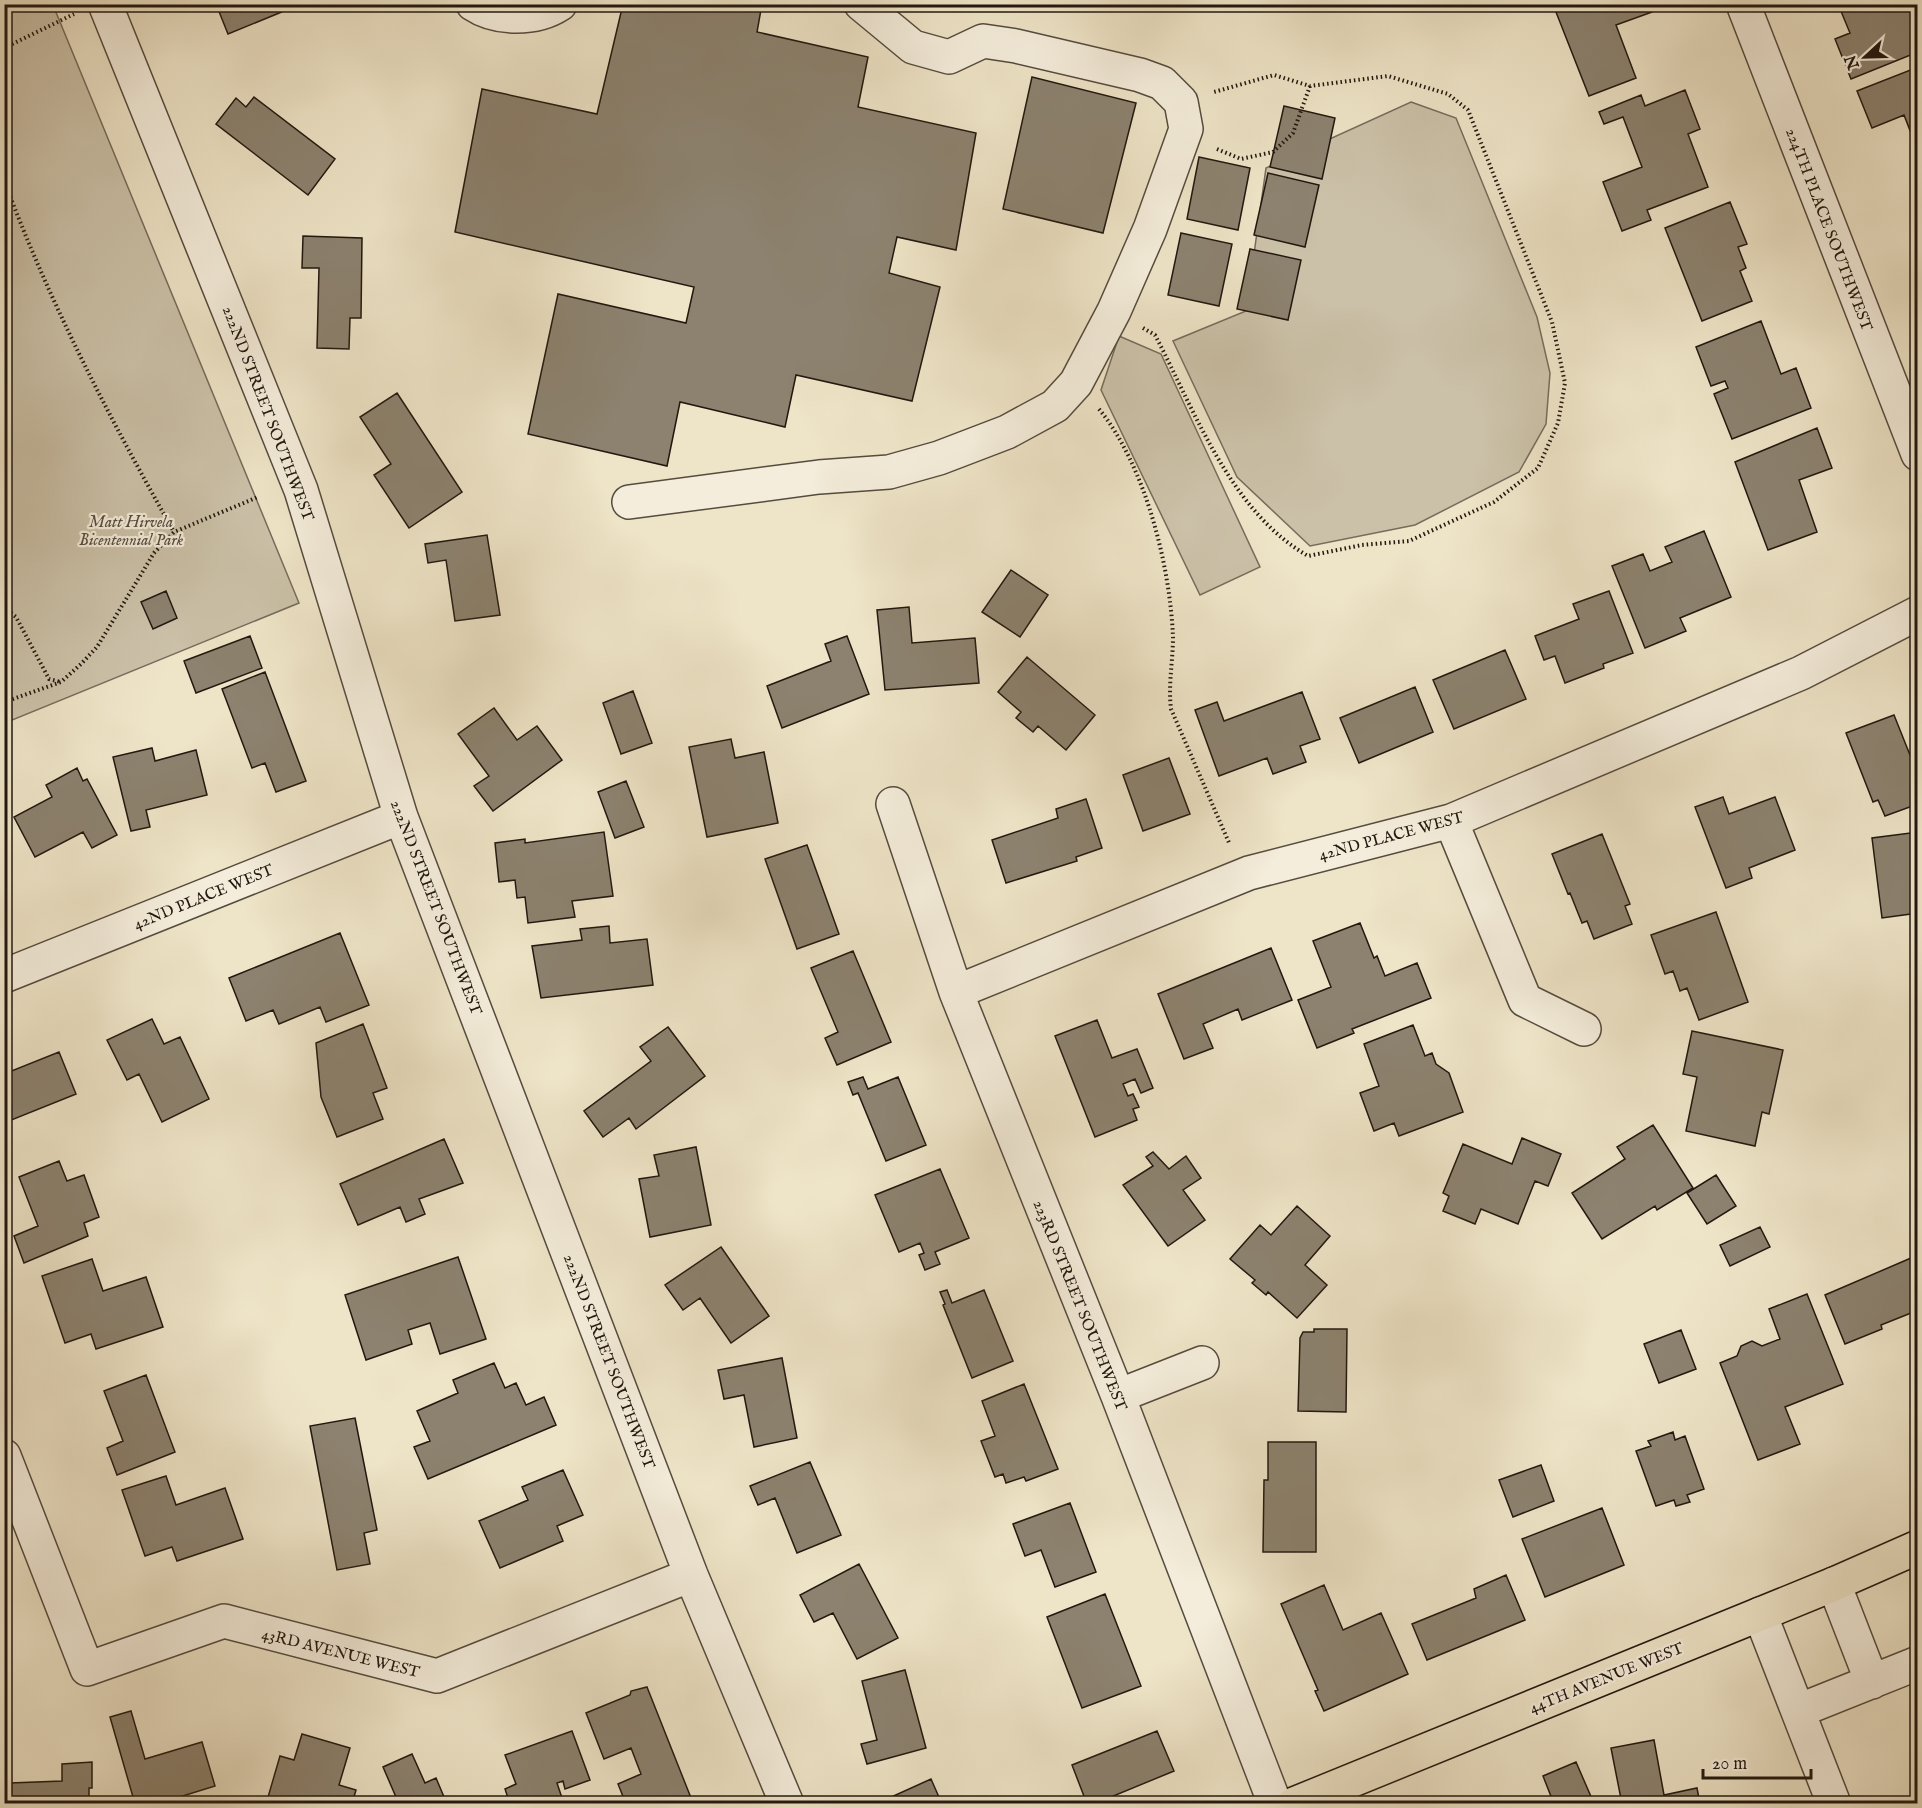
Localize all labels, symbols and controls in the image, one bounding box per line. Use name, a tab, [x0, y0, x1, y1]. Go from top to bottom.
north arrow	[1835, 27, 1895, 87]
text: N	[1841, 52, 1865, 73]
street label: 224TH PLACE SOUTHWEST	[1780, 125, 1876, 334]
street label: 222ND STREET SOUTHWEST	[217, 303, 318, 524]
park label: Matt Hirvela Bicentennial Park	[79, 513, 184, 551]
street label: 222ND STREET SOUTHWEST	[385, 797, 486, 1018]
street label: 42ND PLACE WEST	[1317, 808, 1466, 866]
street label: 42ND PLACE WEST	[131, 861, 277, 935]
street label: 223RD STREET SOUTHWEST	[1028, 1198, 1131, 1414]
street label: 222ND STREET SOUTHWEST	[558, 1251, 659, 1472]
street label: 43RD AVENUE WEST	[259, 1625, 422, 1683]
street label: 44TH AVENUE WEST	[1527, 1639, 1687, 1719]
scale bar	[1703, 1742, 1811, 1780]
text: 20 m	[1712, 1753, 1747, 1776]

